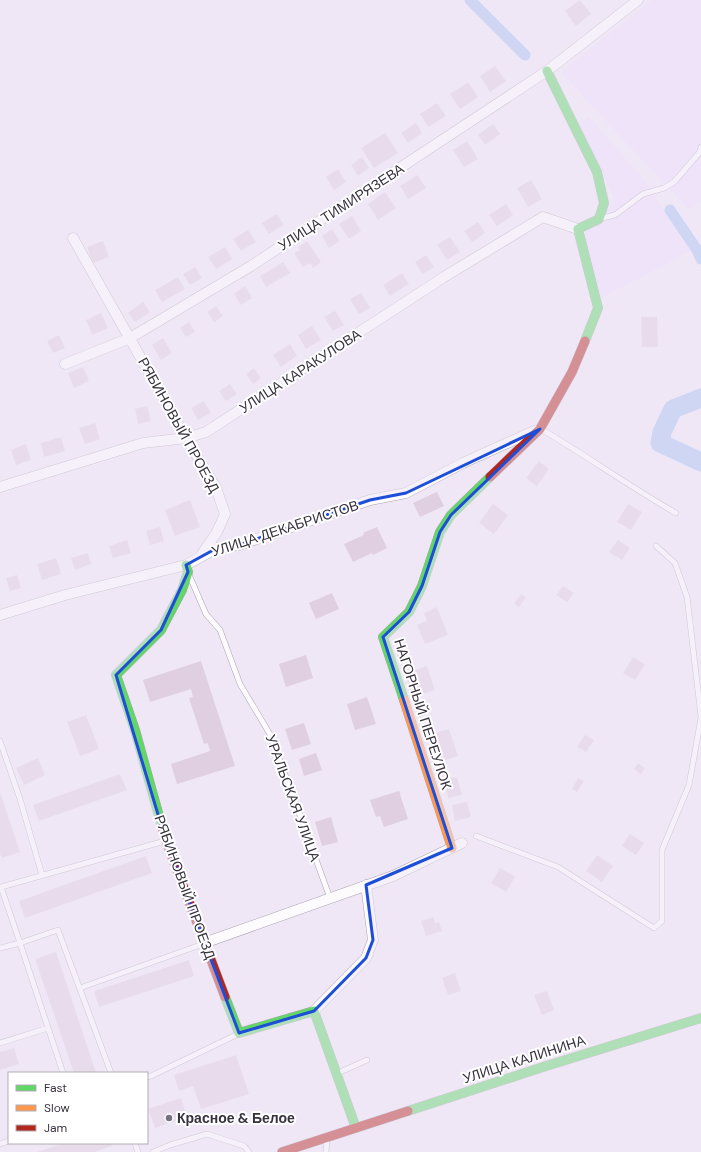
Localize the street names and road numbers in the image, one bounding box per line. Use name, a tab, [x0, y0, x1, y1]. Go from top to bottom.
street label: УЛИЦА ТИМИРЯЗЕВА	[275, 159, 408, 254]
street label: УЛИЦА КАРАКУЛОВА	[236, 325, 365, 417]
street label: РЯБИНОВЫЙ ПРОЕЗД	[134, 354, 224, 496]
street label: УЛИЦА ДЕКАБРИСТОВ	[209, 496, 361, 560]
street label: НАГОРНЫЙ ПЕРЕУЛОК	[390, 636, 456, 792]
street label: УРАЛЬСКАЯ УЛИЦА	[262, 732, 325, 865]
street label: РЯБИНОВЫЙ ПРОЕЗД	[151, 813, 220, 962]
street label: УЛИЦА КАЛИНИНА	[460, 1030, 588, 1087]

